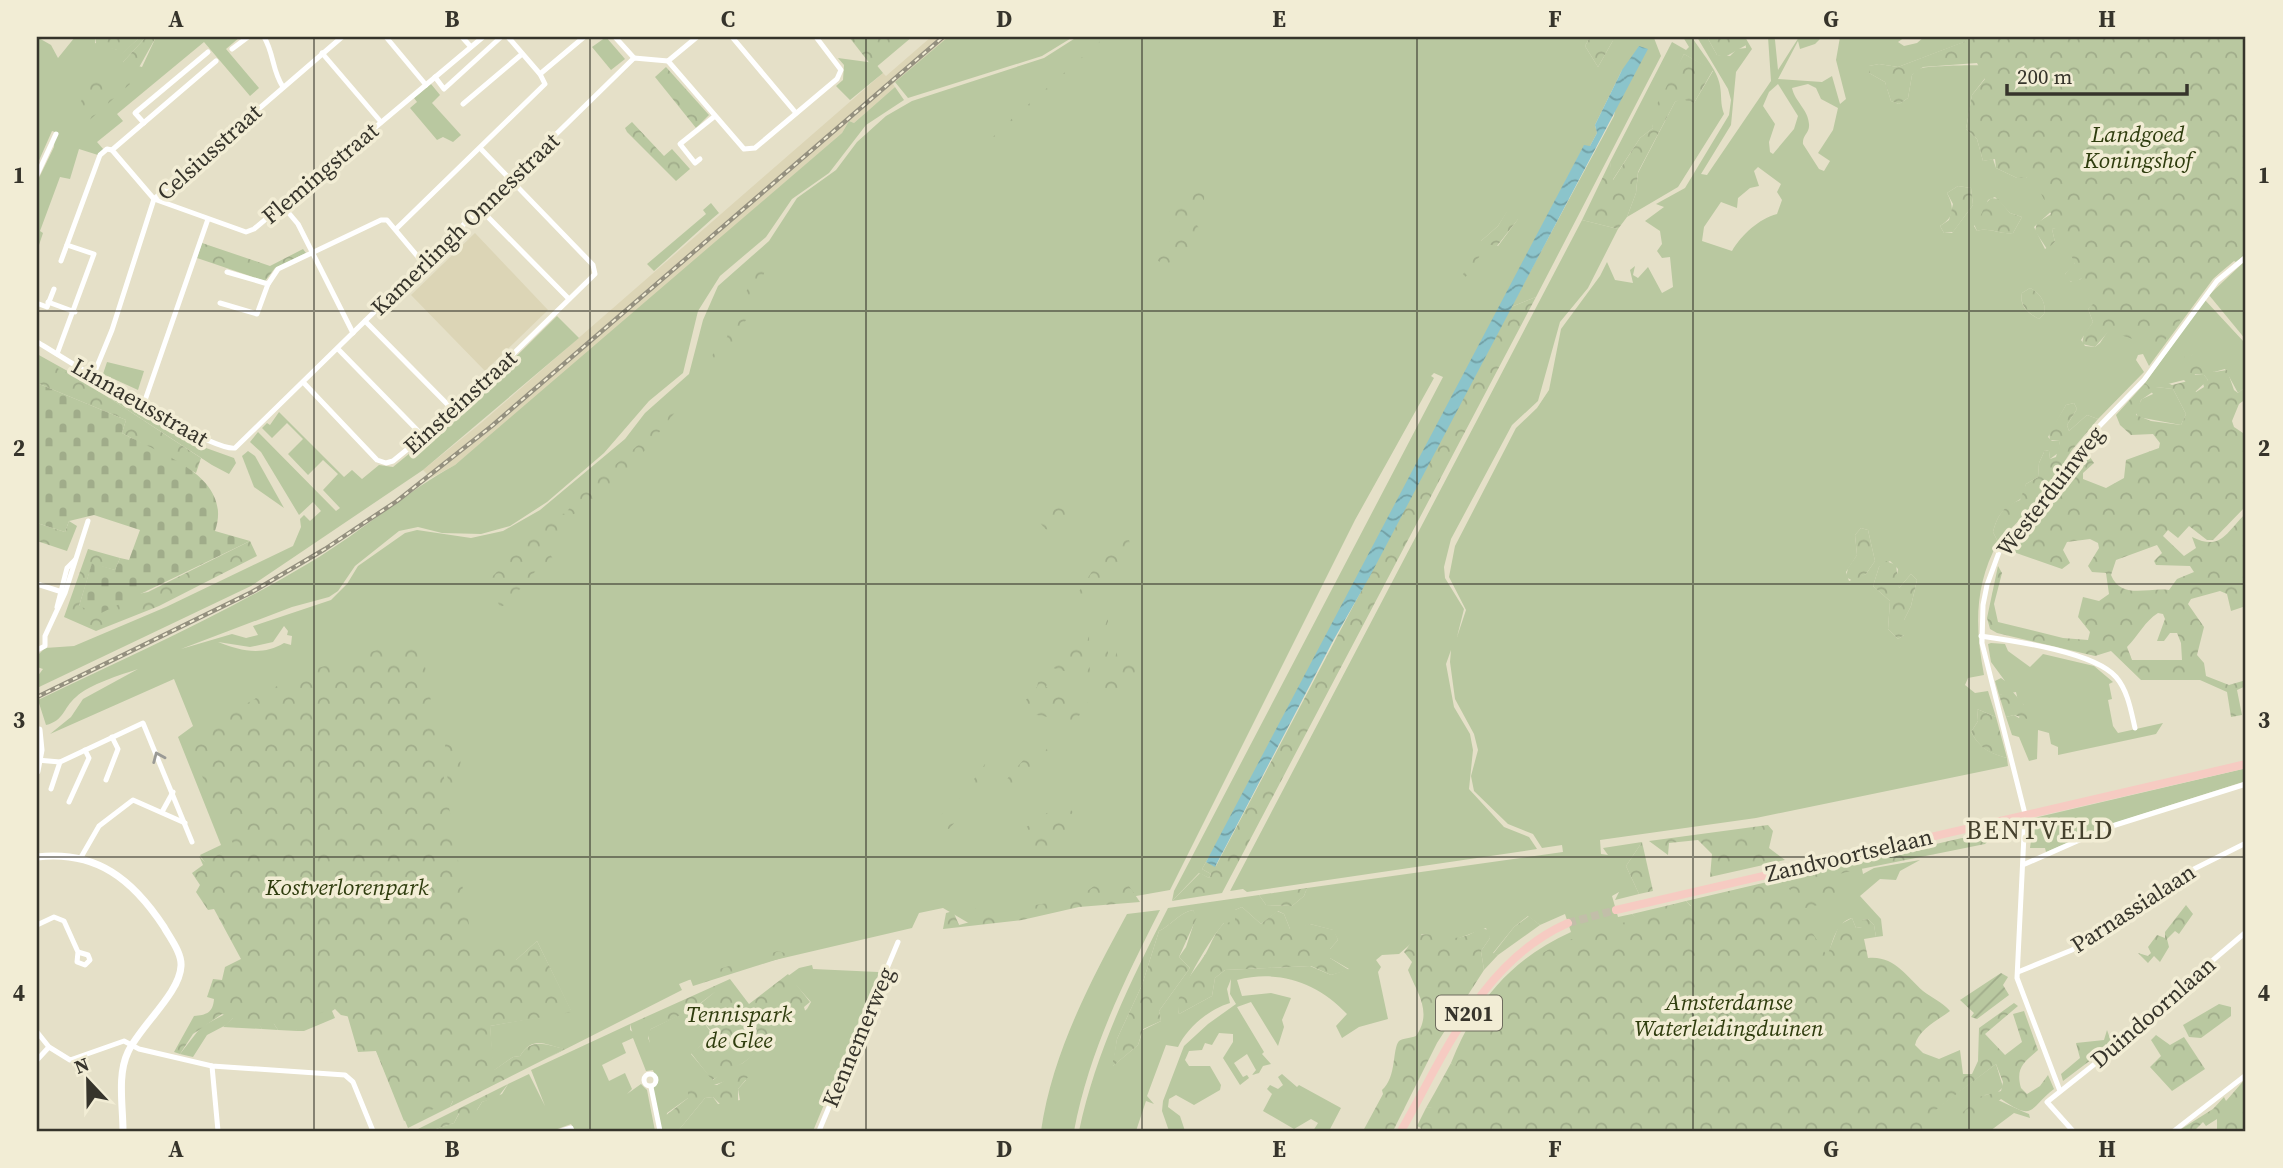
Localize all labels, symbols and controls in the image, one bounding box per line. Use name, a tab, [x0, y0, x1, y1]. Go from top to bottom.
text: A	[168, 3, 184, 35]
text: B	[445, 3, 460, 35]
text: C	[721, 3, 735, 35]
text: D	[996, 3, 1012, 35]
text: E	[1272, 3, 1286, 35]
text: F	[1548, 3, 1562, 35]
text: G	[1823, 3, 1839, 35]
text: H	[2098, 3, 2116, 35]
scale bar	[2007, 52, 2187, 96]
text: 200 m	[2017, 62, 2072, 91]
street label: Celsiusstraat	[150, 96, 269, 208]
street label: Flemingstraat	[255, 114, 386, 231]
park label: Landgoed Koningshof	[2083, 118, 2197, 176]
street label: Kamerlingh Onnesstraat	[364, 125, 567, 323]
text: 1	[13, 159, 25, 191]
text: 1	[2258, 159, 2270, 191]
street label: Einsteinstraat	[396, 342, 524, 462]
street label: Linnaeusstraat	[66, 350, 215, 454]
street label: Westerduinweg	[1989, 419, 2111, 563]
text: 2	[13, 432, 25, 464]
text: 2	[2258, 432, 2270, 464]
text: 3	[13, 704, 25, 736]
text: 3	[2258, 704, 2270, 736]
one-way arrow	[152, 752, 166, 765]
district label: BENTVELD	[1966, 812, 2114, 848]
street label: Zandvoortselaan	[1762, 820, 1936, 890]
street label: Parnassialaan	[2064, 856, 2202, 960]
park label: Kostverlorenpark	[264, 871, 429, 903]
street label: Duindoornlaan	[2084, 949, 2223, 1075]
street label: Kennemerweg	[814, 962, 902, 1112]
text: 4	[13, 977, 25, 1009]
text: 4	[2258, 977, 2270, 1009]
park label: Amsterdamse Waterleidingduinen	[1634, 986, 1824, 1044]
road number: N201	[1436, 996, 1502, 1030]
park label: Tennispark de Glee	[686, 998, 792, 1056]
north arrow	[52, 1046, 122, 1116]
text: N	[70, 1051, 93, 1080]
text: A	[168, 1133, 184, 1165]
text: B	[445, 1133, 460, 1165]
text: C	[721, 1133, 735, 1165]
text: D	[996, 1133, 1012, 1165]
text: E	[1272, 1133, 1286, 1165]
text: F	[1548, 1133, 1562, 1165]
text: G	[1823, 1133, 1839, 1165]
text: H	[2098, 1133, 2116, 1165]

